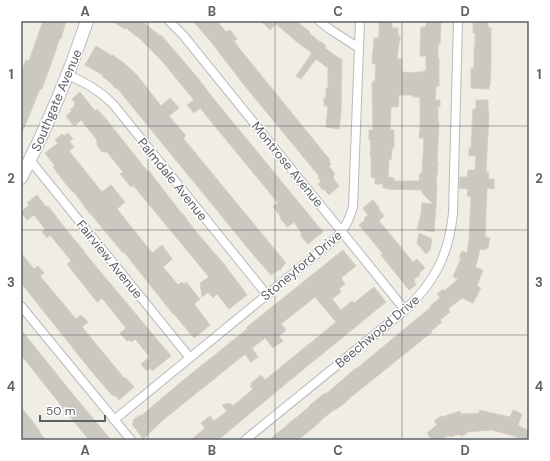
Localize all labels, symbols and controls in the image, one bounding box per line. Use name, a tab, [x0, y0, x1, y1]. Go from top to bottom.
text: A	[80, 3, 90, 20]
text: B	[208, 3, 216, 20]
text: C	[333, 3, 343, 20]
text: D	[460, 3, 470, 20]
street label: Southgate Avenue	[27, 47, 86, 154]
text: 1	[9, 66, 13, 83]
text: 1	[537, 66, 541, 83]
street label: Montrose Avenue	[248, 118, 327, 210]
street label: Palmdale Avenue	[134, 134, 211, 224]
text: 2	[7, 170, 15, 187]
text: 2	[535, 170, 543, 187]
street label: Fairview Avenue	[73, 217, 146, 302]
street label: Stoneyford Drive	[257, 226, 345, 304]
text: 3	[7, 274, 15, 291]
text: 3	[535, 274, 543, 291]
street label: Beechwood Drive	[332, 291, 423, 372]
text: 4	[7, 378, 15, 395]
text: 4	[535, 378, 543, 395]
scale bar	[40, 397, 105, 423]
text: 50 m	[46, 403, 75, 419]
text: A	[80, 442, 90, 459]
text: B	[208, 442, 216, 459]
text: C	[333, 442, 343, 459]
text: D	[460, 442, 470, 459]

